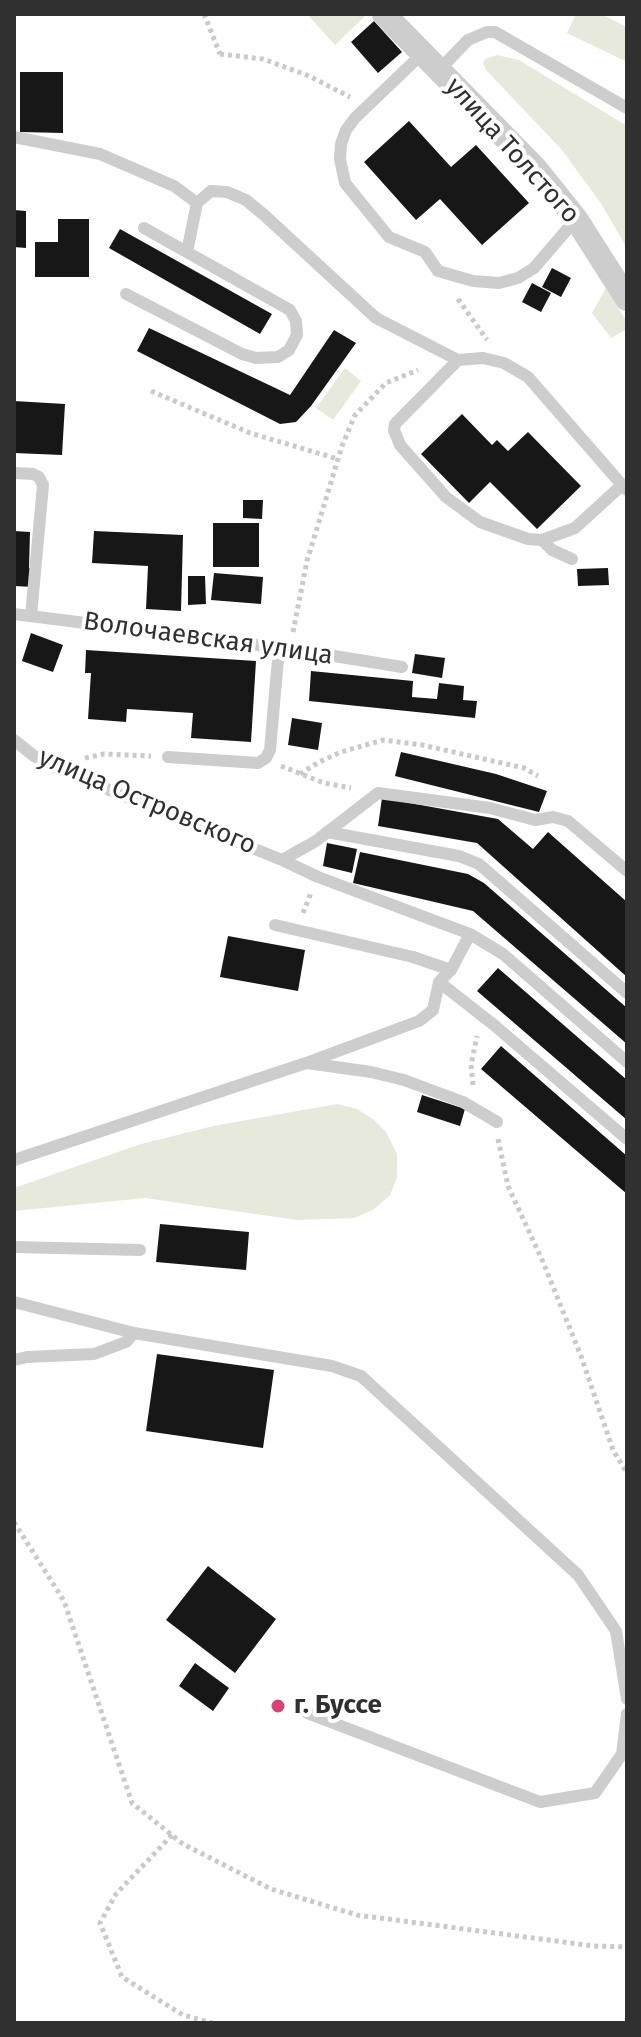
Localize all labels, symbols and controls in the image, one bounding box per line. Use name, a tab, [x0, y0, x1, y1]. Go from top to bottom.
street label: улица Толстого	[438, 72, 586, 230]
street label: Волочаевская улица	[81, 606, 335, 672]
street label: улица Островского	[34, 742, 260, 862]
place label: г. Буссе	[294, 1690, 382, 1722]
marker: г. Буссе	[269, 1697, 287, 1715]

